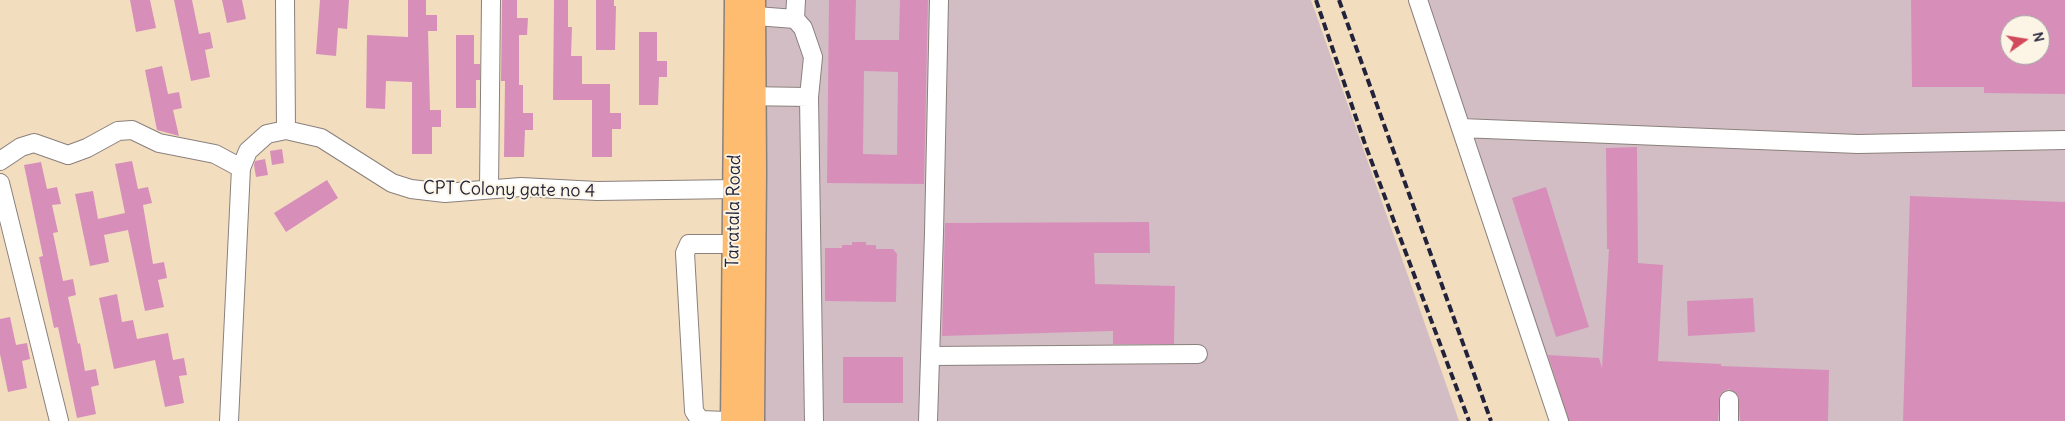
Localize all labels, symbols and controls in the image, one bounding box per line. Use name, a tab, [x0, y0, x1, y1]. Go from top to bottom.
north arrow	[2000, 15, 2050, 65]
text: N	[2029, 30, 2049, 44]
street label: Taratala Road	[722, 154, 746, 268]
street label: CPT Colony gate no 4	[423, 178, 595, 202]

